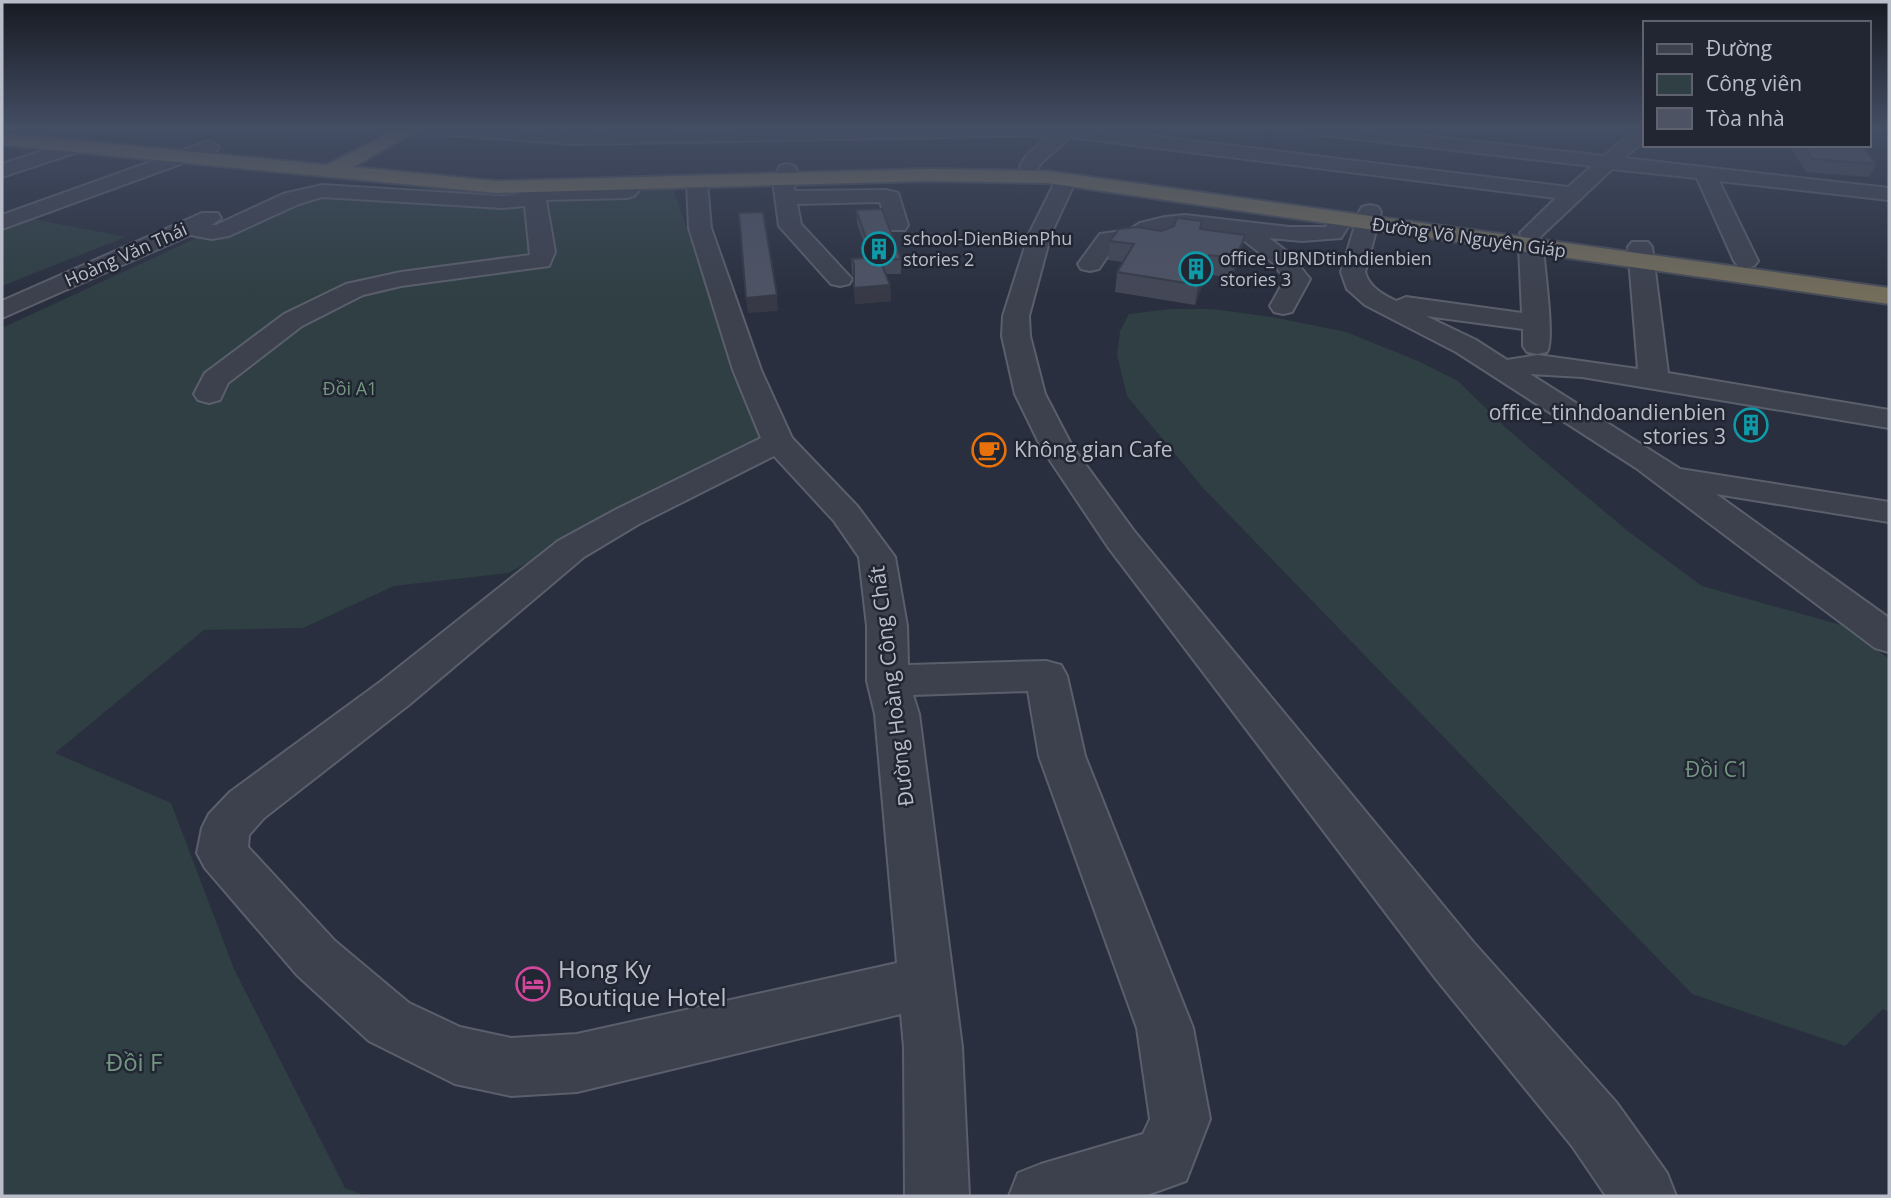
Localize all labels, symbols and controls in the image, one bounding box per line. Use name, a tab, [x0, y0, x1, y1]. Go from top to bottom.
legend	[1643, 21, 1870, 147]
text: Đường	[1706, 34, 1772, 62]
text: Công viên	[1706, 69, 1802, 97]
text: Tòa nhà	[1706, 104, 1785, 132]
street label: Đường Võ Nguyên Giáp	[1371, 212, 1568, 263]
street label: Hoàng Văn Thái	[61, 216, 191, 292]
place label: school-DienBienPhu stories 2	[903, 226, 1072, 271]
building icon: school-DienBienPhu stories 2	[860, 230, 898, 268]
place label: office_UBNDtinhdienbien stories 3	[1220, 246, 1432, 291]
building icon: office_UBNDtinhdienbien stories 3	[1177, 250, 1215, 288]
park label: Đồi A1	[323, 376, 377, 400]
place label: office_tinhdoandienbien stories 3	[1489, 398, 1726, 450]
building icon: office_tinhdoandienbien stories 3	[1732, 406, 1770, 444]
cafe icon: Không gian Cafe	[970, 431, 1008, 469]
place label: Không gian Cafe	[1014, 435, 1173, 463]
street label: Đường Hoàng Công Chất	[862, 564, 920, 808]
park label: Đồi C1	[1685, 755, 1749, 783]
place label: Hong Ky Boutique Hotel	[558, 952, 727, 1013]
hotel icon: Hong Ky Boutique Hotel	[514, 965, 552, 1003]
park label: Đồi F	[106, 1045, 162, 1078]

